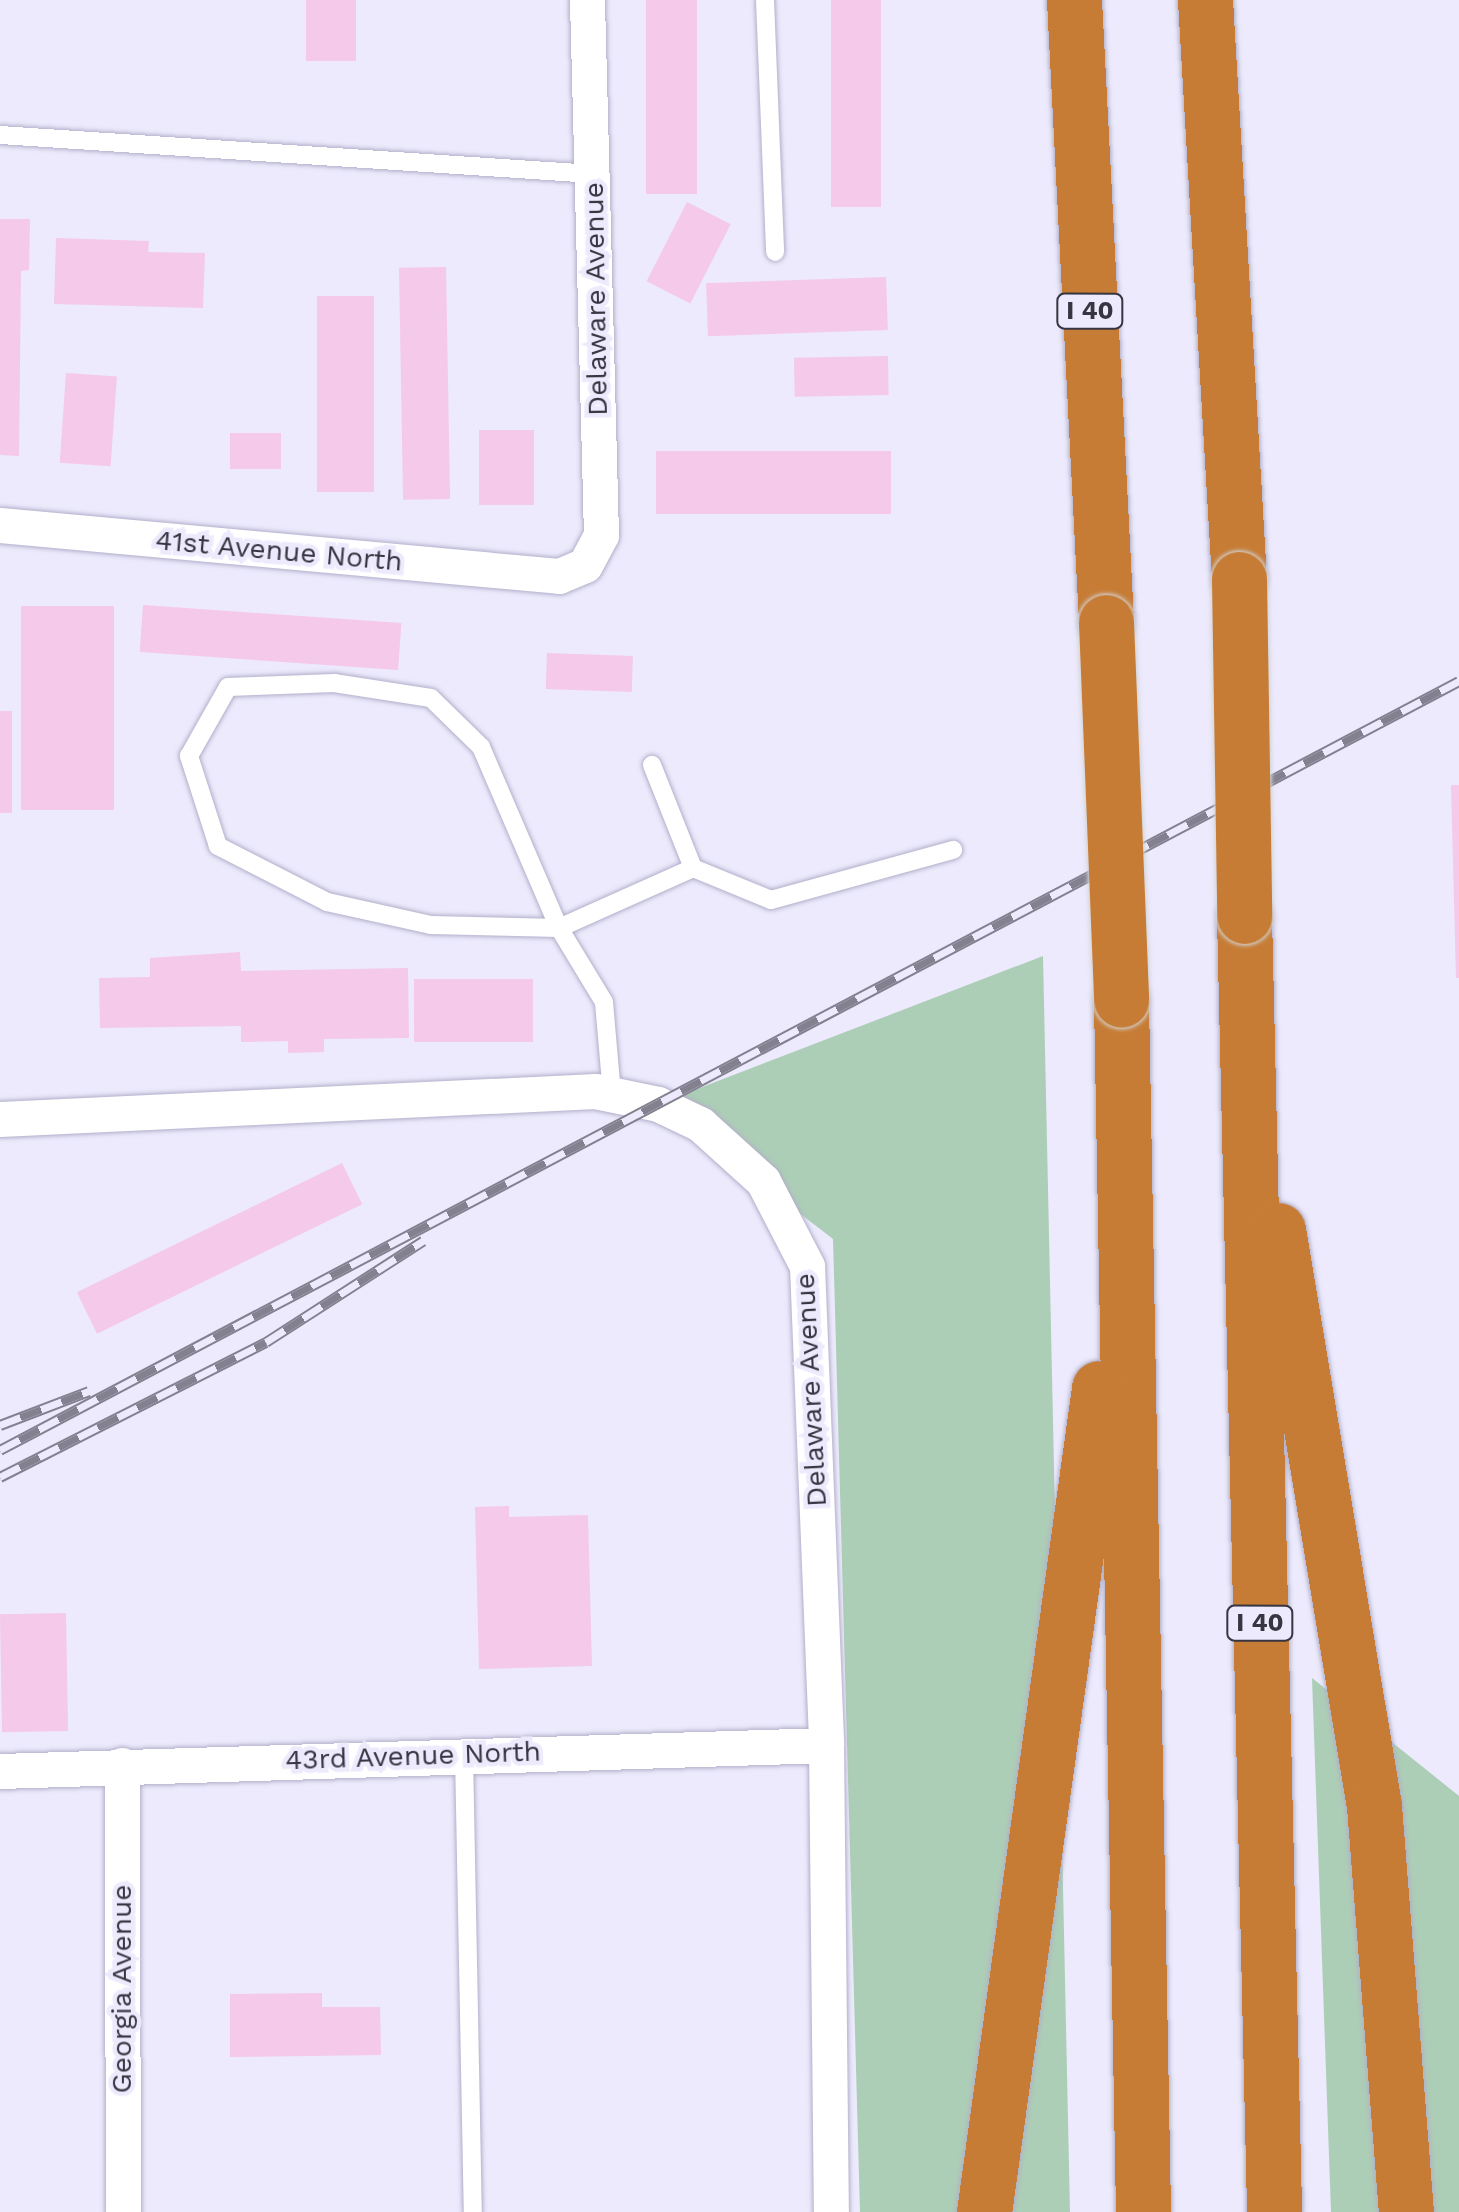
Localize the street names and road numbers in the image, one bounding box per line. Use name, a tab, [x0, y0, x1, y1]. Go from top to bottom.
street label: Delaware Avenue	[577, 181, 615, 417]
road number: I 40	[1055, 291, 1125, 331]
street label: 41st Avenue North	[154, 523, 404, 579]
street label: Delaware Avenue	[788, 1272, 834, 1508]
road number: I 40	[1225, 1603, 1295, 1643]
street label: 43rd Avenue North	[284, 1735, 542, 1777]
street label: Georgia Avenue	[105, 1884, 139, 2094]

